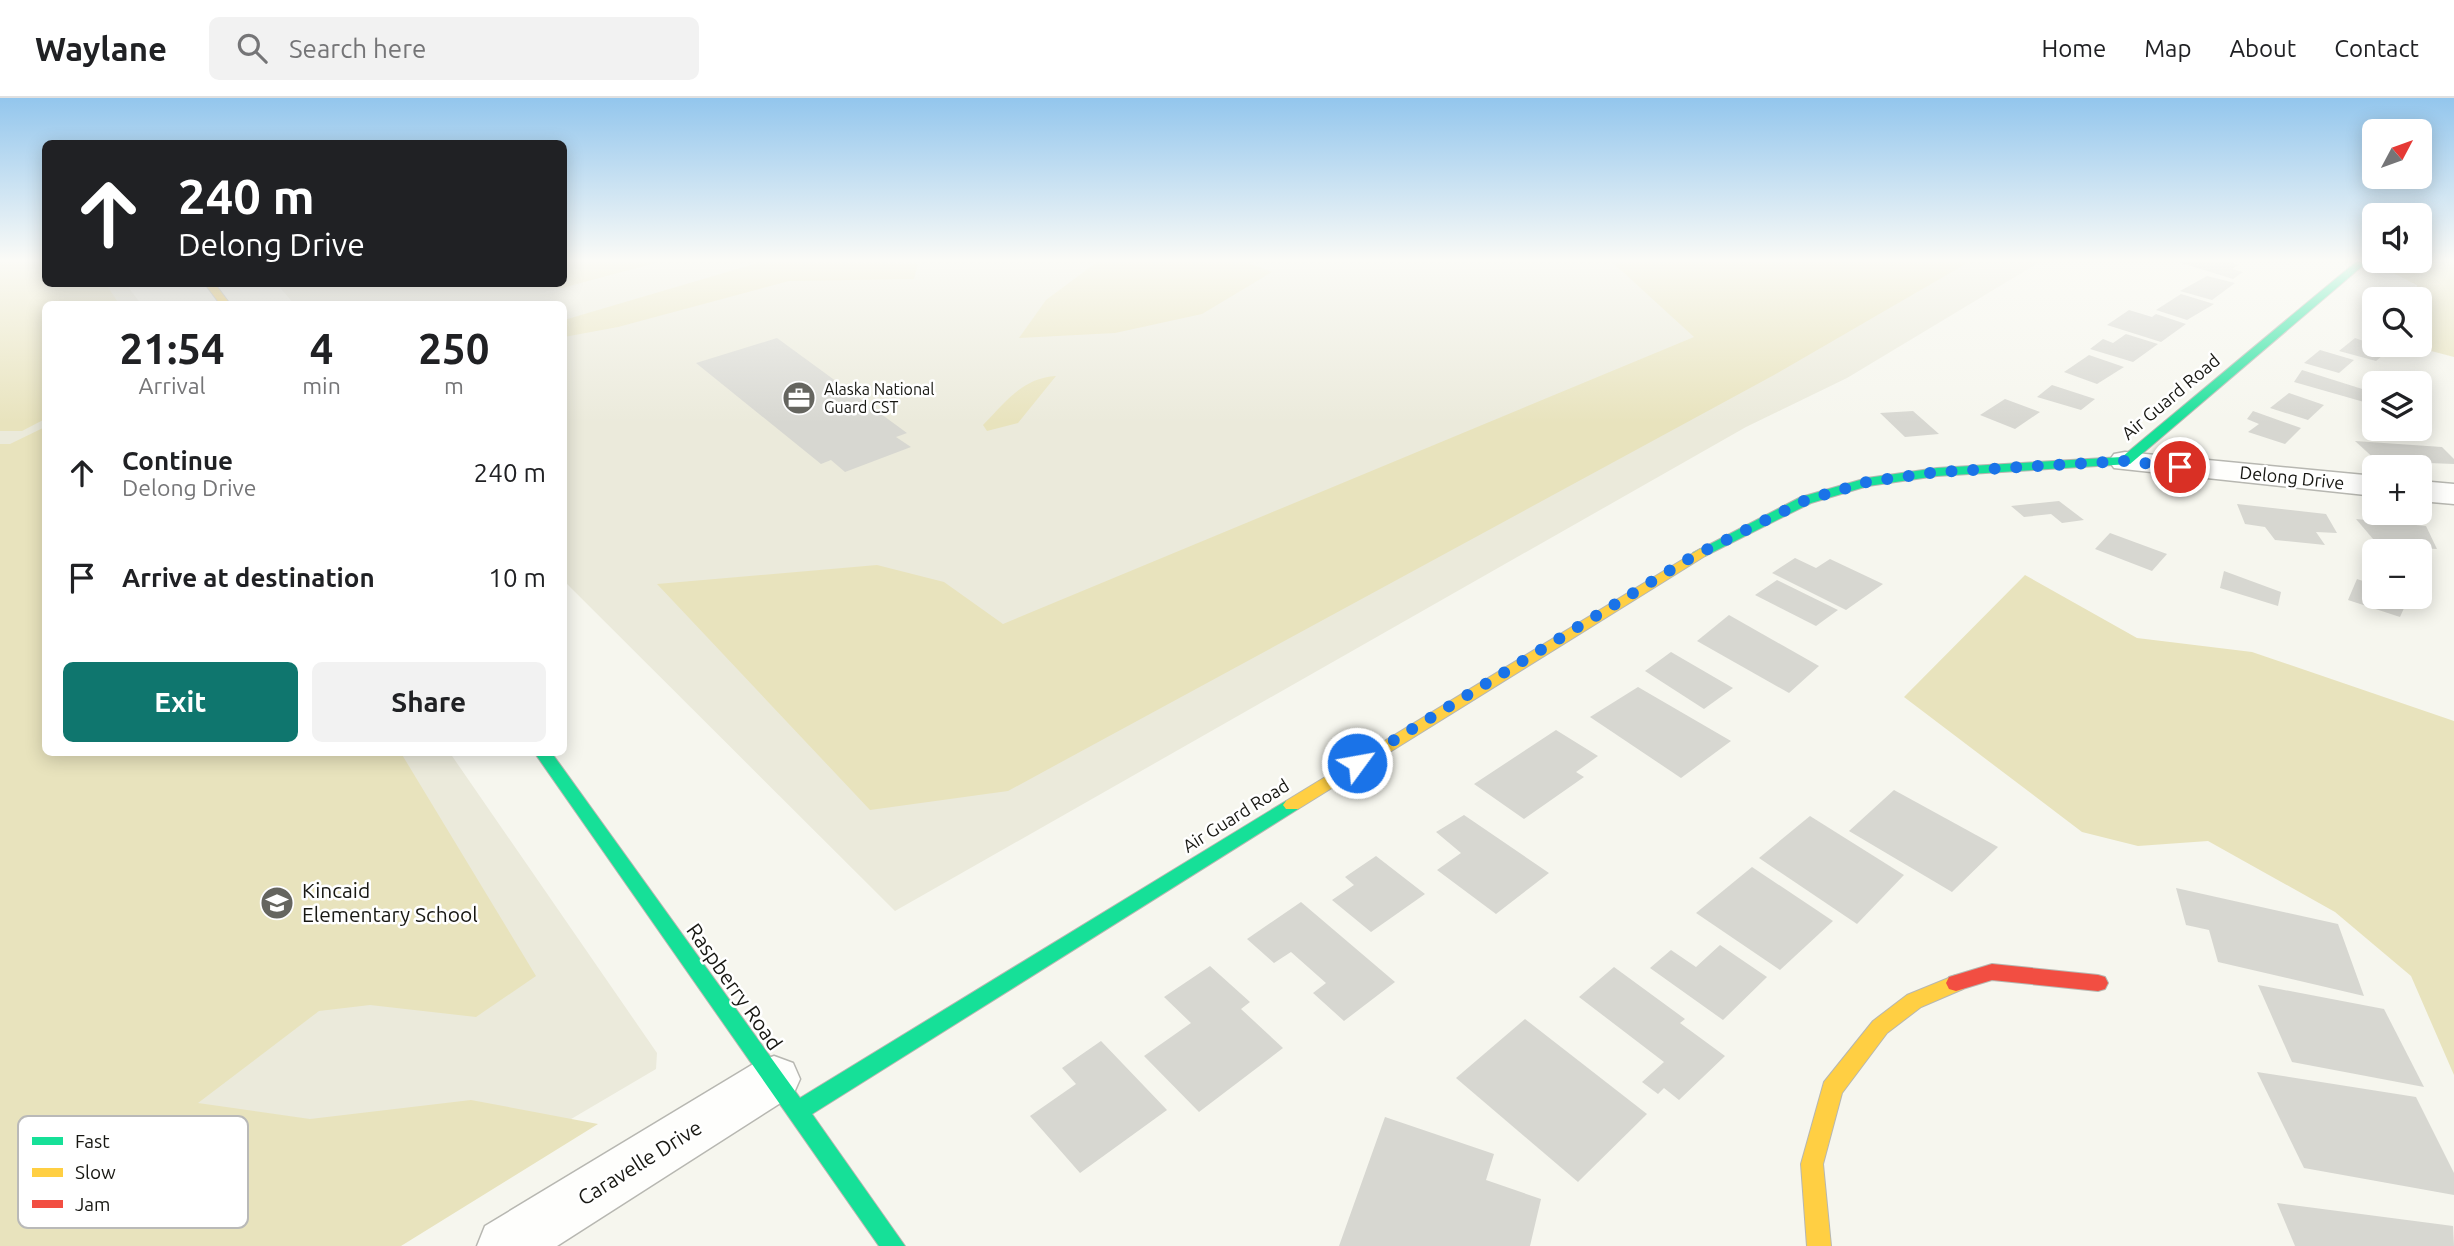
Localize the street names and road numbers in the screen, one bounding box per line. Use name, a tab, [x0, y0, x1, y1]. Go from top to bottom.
street label: Air Guard Road	[2117, 350, 2223, 443]
street label: Delong Drive	[2239, 462, 2345, 492]
street label: Air Guard Road	[1179, 774, 1292, 856]
street label: Raspberry Road	[682, 919, 787, 1054]
street label: Caravelle Drive	[573, 1115, 706, 1210]

